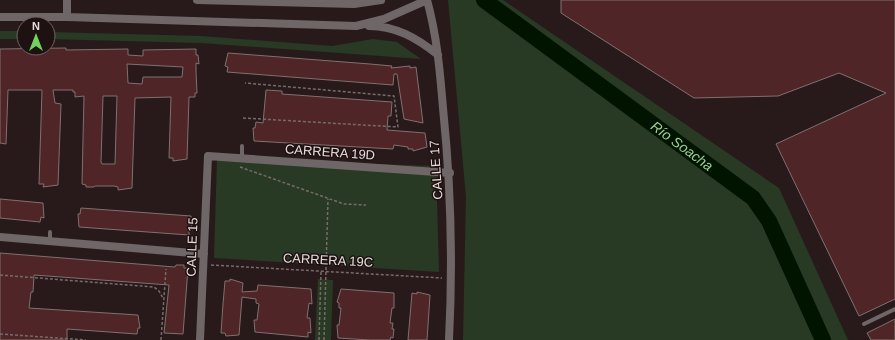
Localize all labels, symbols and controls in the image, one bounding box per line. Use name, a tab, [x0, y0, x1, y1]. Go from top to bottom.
north arrow	[16, 16, 56, 56]
text: N	[32, 20, 40, 32]
water label: Río Soacha	[648, 118, 717, 174]
street label: CALLE 17	[426, 140, 446, 200]
street label: CARRERA 19D	[284, 141, 376, 163]
street label: CALLE 15	[183, 217, 201, 277]
street label: CARRERA 19C	[283, 250, 373, 270]

